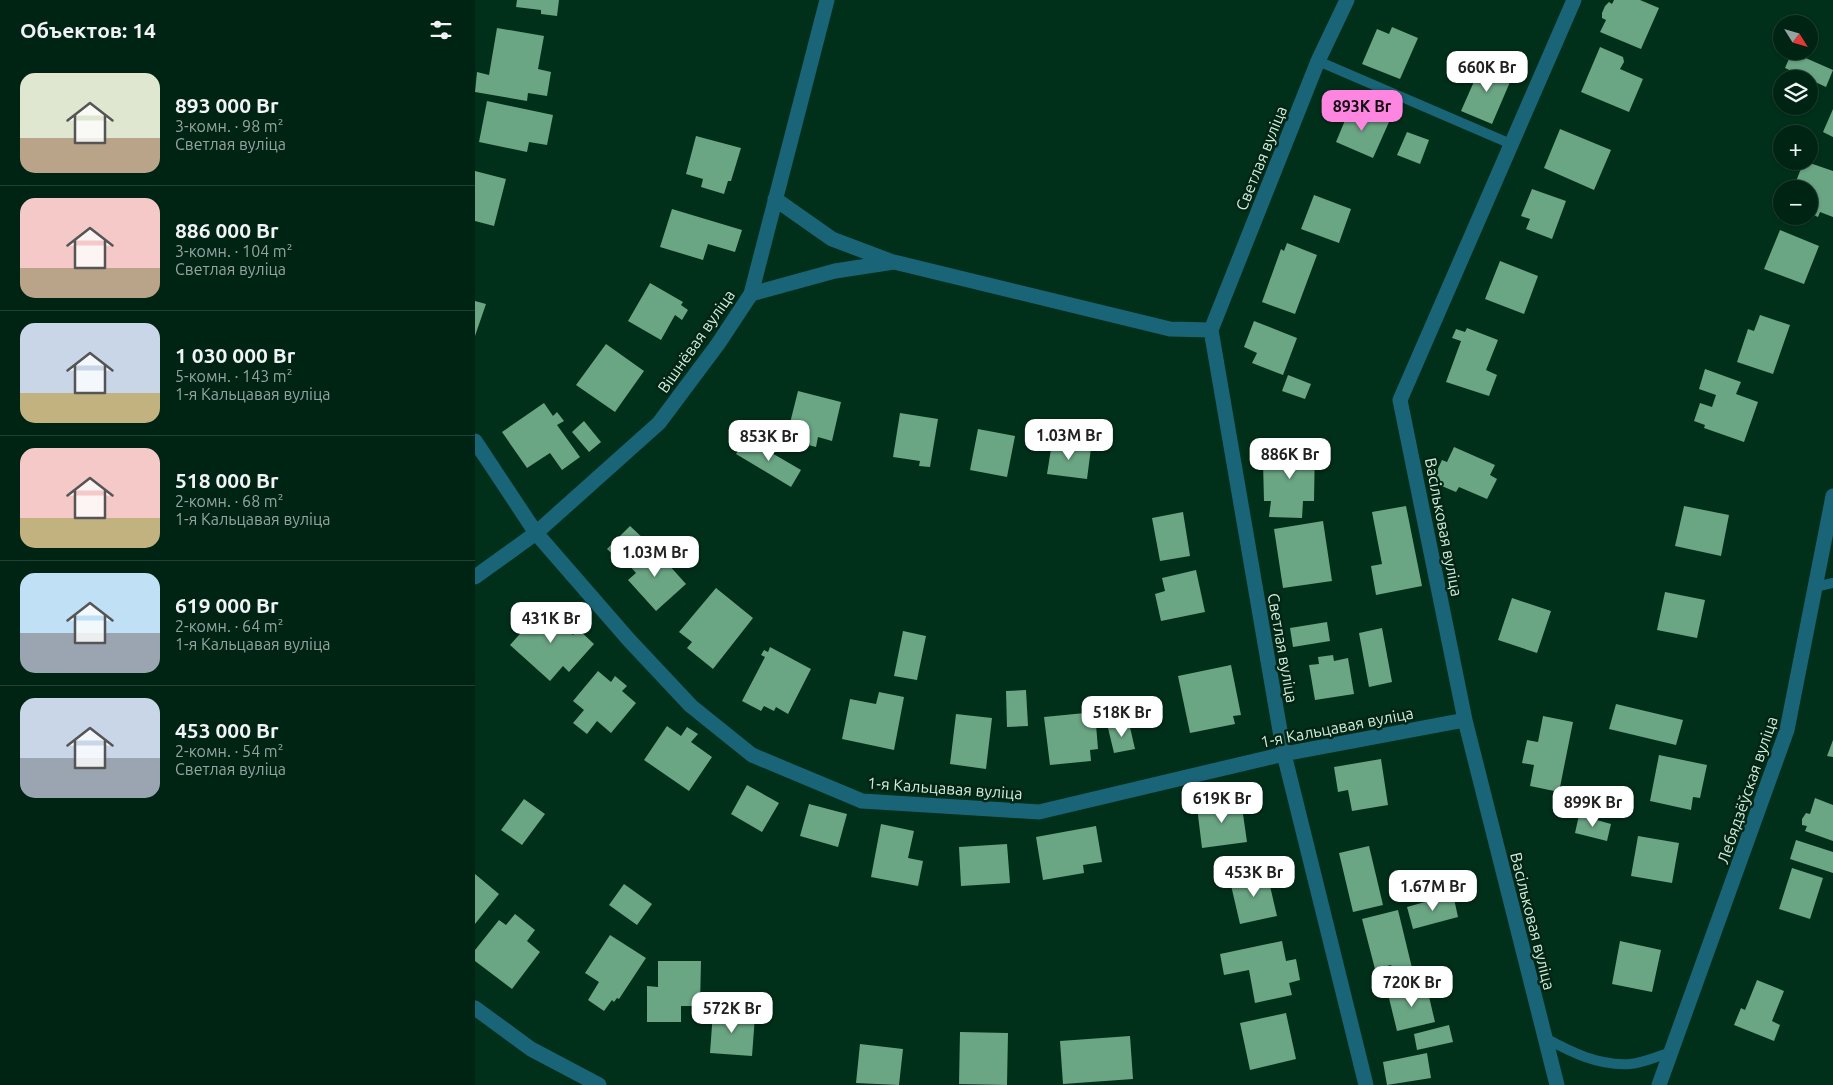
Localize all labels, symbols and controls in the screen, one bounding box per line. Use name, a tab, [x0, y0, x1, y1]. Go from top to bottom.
north arrow	[1773, 15, 1817, 60]
map controls	[1773, 15, 1818, 225]
icon: filters	[427, 16, 455, 44]
text: Объектов: 14	[20, 18, 156, 42]
pin: 660K Br	[1441, 51, 1533, 93]
text: 660K Br	[1458, 58, 1516, 76]
button: layers	[1773, 70, 1818, 115]
pin: 893K Br	[1316, 90, 1408, 132]
icon: home	[60, 93, 120, 153]
text: 893 000 Br	[175, 93, 279, 117]
text: 893K Br	[1333, 97, 1391, 115]
street label: Светлая вуліца	[1232, 103, 1290, 213]
text: 3-комн. · 98 m²	[175, 117, 283, 135]
button: +	[1773, 125, 1818, 170]
text: Светлая вуліца	[175, 135, 286, 153]
button: −	[1773, 180, 1818, 225]
icon: home	[60, 218, 120, 278]
text: 886 000 Br	[175, 218, 279, 242]
text: 3-комн. · 104 m²	[175, 242, 292, 260]
text: Светлая вуліца	[175, 260, 286, 278]
street label: Вішнёвая вуліца	[654, 286, 738, 396]
icon: home	[60, 343, 120, 403]
text: 1 030 000 Br	[175, 343, 295, 367]
text: 5-комн. · 143 m²	[175, 367, 292, 385]
text: 1-я Кальцавая вуліца	[175, 385, 330, 403]
pin: 1.03M Br	[1017, 418, 1121, 461]
pin: 853K Br	[723, 420, 815, 462]
text: 1.03M Br	[1036, 426, 1102, 444]
text: 853K Br	[740, 427, 798, 445]
pin: 886K Br	[1244, 438, 1336, 480]
text: 886K Br	[1261, 445, 1319, 463]
street label: Васільковая вуліца	[1422, 456, 1466, 598]
icon: home	[60, 468, 120, 528]
text: 518 000 Br	[175, 468, 279, 492]
text: 2-комн. · 68 m²	[175, 492, 283, 510]
text: 1-я Кальцавая вуліца	[175, 510, 330, 528]
pin: 1.03M Br	[603, 536, 707, 578]
text: 1.03M Br	[622, 543, 688, 561]
street label: Светлая вуліца	[1264, 592, 1302, 704]
icon: home	[60, 593, 120, 653]
text: 619 000 Br	[175, 593, 279, 617]
pin: 431K Br	[505, 602, 597, 644]
text: 431K Br	[522, 609, 580, 627]
text: 2-комн. · 64 m²	[175, 617, 283, 635]
text: 1-я Кальцавая вуліца	[175, 635, 330, 653]
pin: 518K Br	[1076, 696, 1168, 738]
text: 518K Br	[1093, 703, 1151, 721]
street label: 1-я Кальцавая вуліца	[1259, 703, 1415, 751]
street label: Лебядзёўская вуліца	[1713, 714, 1781, 866]
icon: home	[60, 718, 120, 778]
text: 453 000 Br	[175, 718, 279, 742]
text: 2-комн. · 54 m²	[175, 742, 283, 760]
text: Светлая вуліца	[175, 760, 286, 778]
street label: 1-я Кальцавая вуліца	[867, 774, 1023, 802]
pin: 619K Br	[1176, 782, 1268, 824]
pin: 899K Br	[1547, 786, 1639, 828]
text: 619K Br	[1193, 789, 1251, 807]
text: 899K Br	[1564, 793, 1622, 811]
street label: Васільковая вуліца	[1507, 850, 1559, 992]
pin: 453K Br	[1208, 856, 1300, 898]
text: 453K Br	[1225, 863, 1283, 881]
pin: 1.67M Br	[1381, 870, 1485, 912]
text: 1.67M Br	[1400, 877, 1466, 895]
pin: 720K Br	[1366, 966, 1458, 1008]
text: 720K Br	[1383, 973, 1441, 991]
pin: 572K Br	[686, 992, 778, 1034]
text: 572K Br	[703, 999, 761, 1017]

